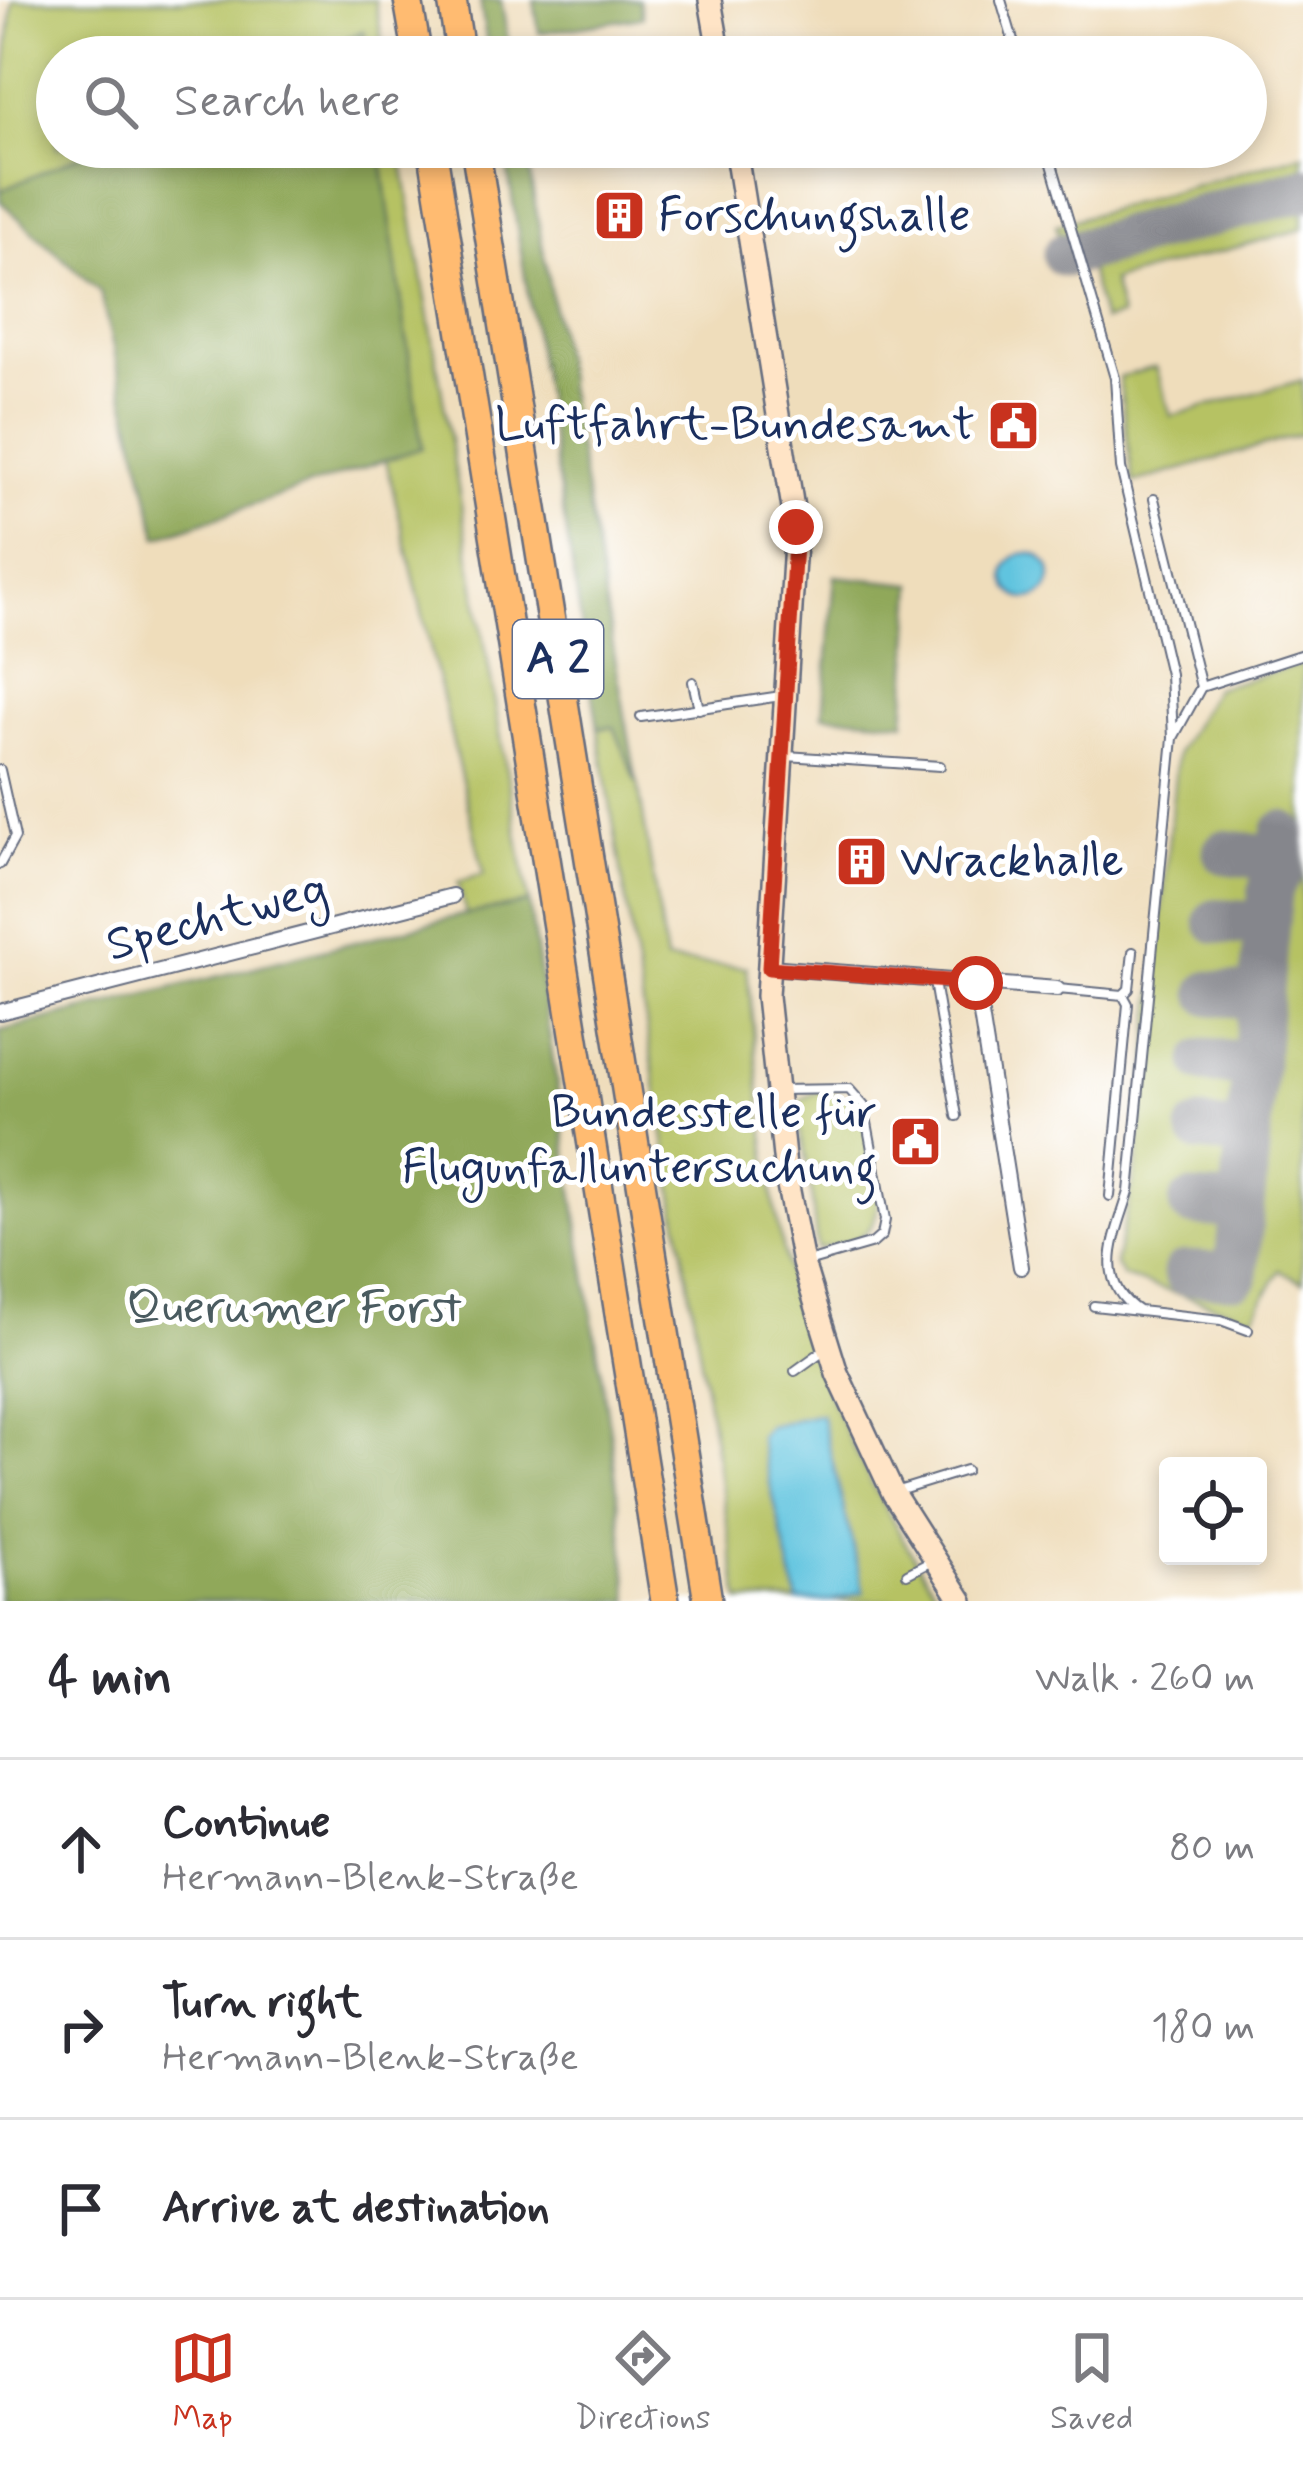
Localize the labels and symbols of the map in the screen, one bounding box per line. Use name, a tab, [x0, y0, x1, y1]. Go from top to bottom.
place label: Forschungshalle	[658, 185, 971, 253]
building icon: Forschungshalle	[591, 188, 647, 244]
place label: Luftfahrt-Bundesamt	[495, 394, 975, 457]
public building icon: Luftfahrt-Bundesamt	[986, 397, 1042, 453]
route end	[769, 500, 823, 554]
road number: A 2	[513, 620, 603, 698]
place label: Wrackhalle	[900, 830, 1124, 893]
building icon: Wrackhalle	[833, 833, 889, 889]
street label: Spechtweg	[100, 858, 335, 981]
route start	[949, 956, 1003, 1010]
place label: Bundesstelle für Flugunfalluntersuchung	[402, 1082, 877, 1205]
public building icon: Bundesstelle für Flugunfalluntersuchung	[888, 1113, 944, 1169]
park label: Querumer Forst	[126, 1277, 462, 1340]

